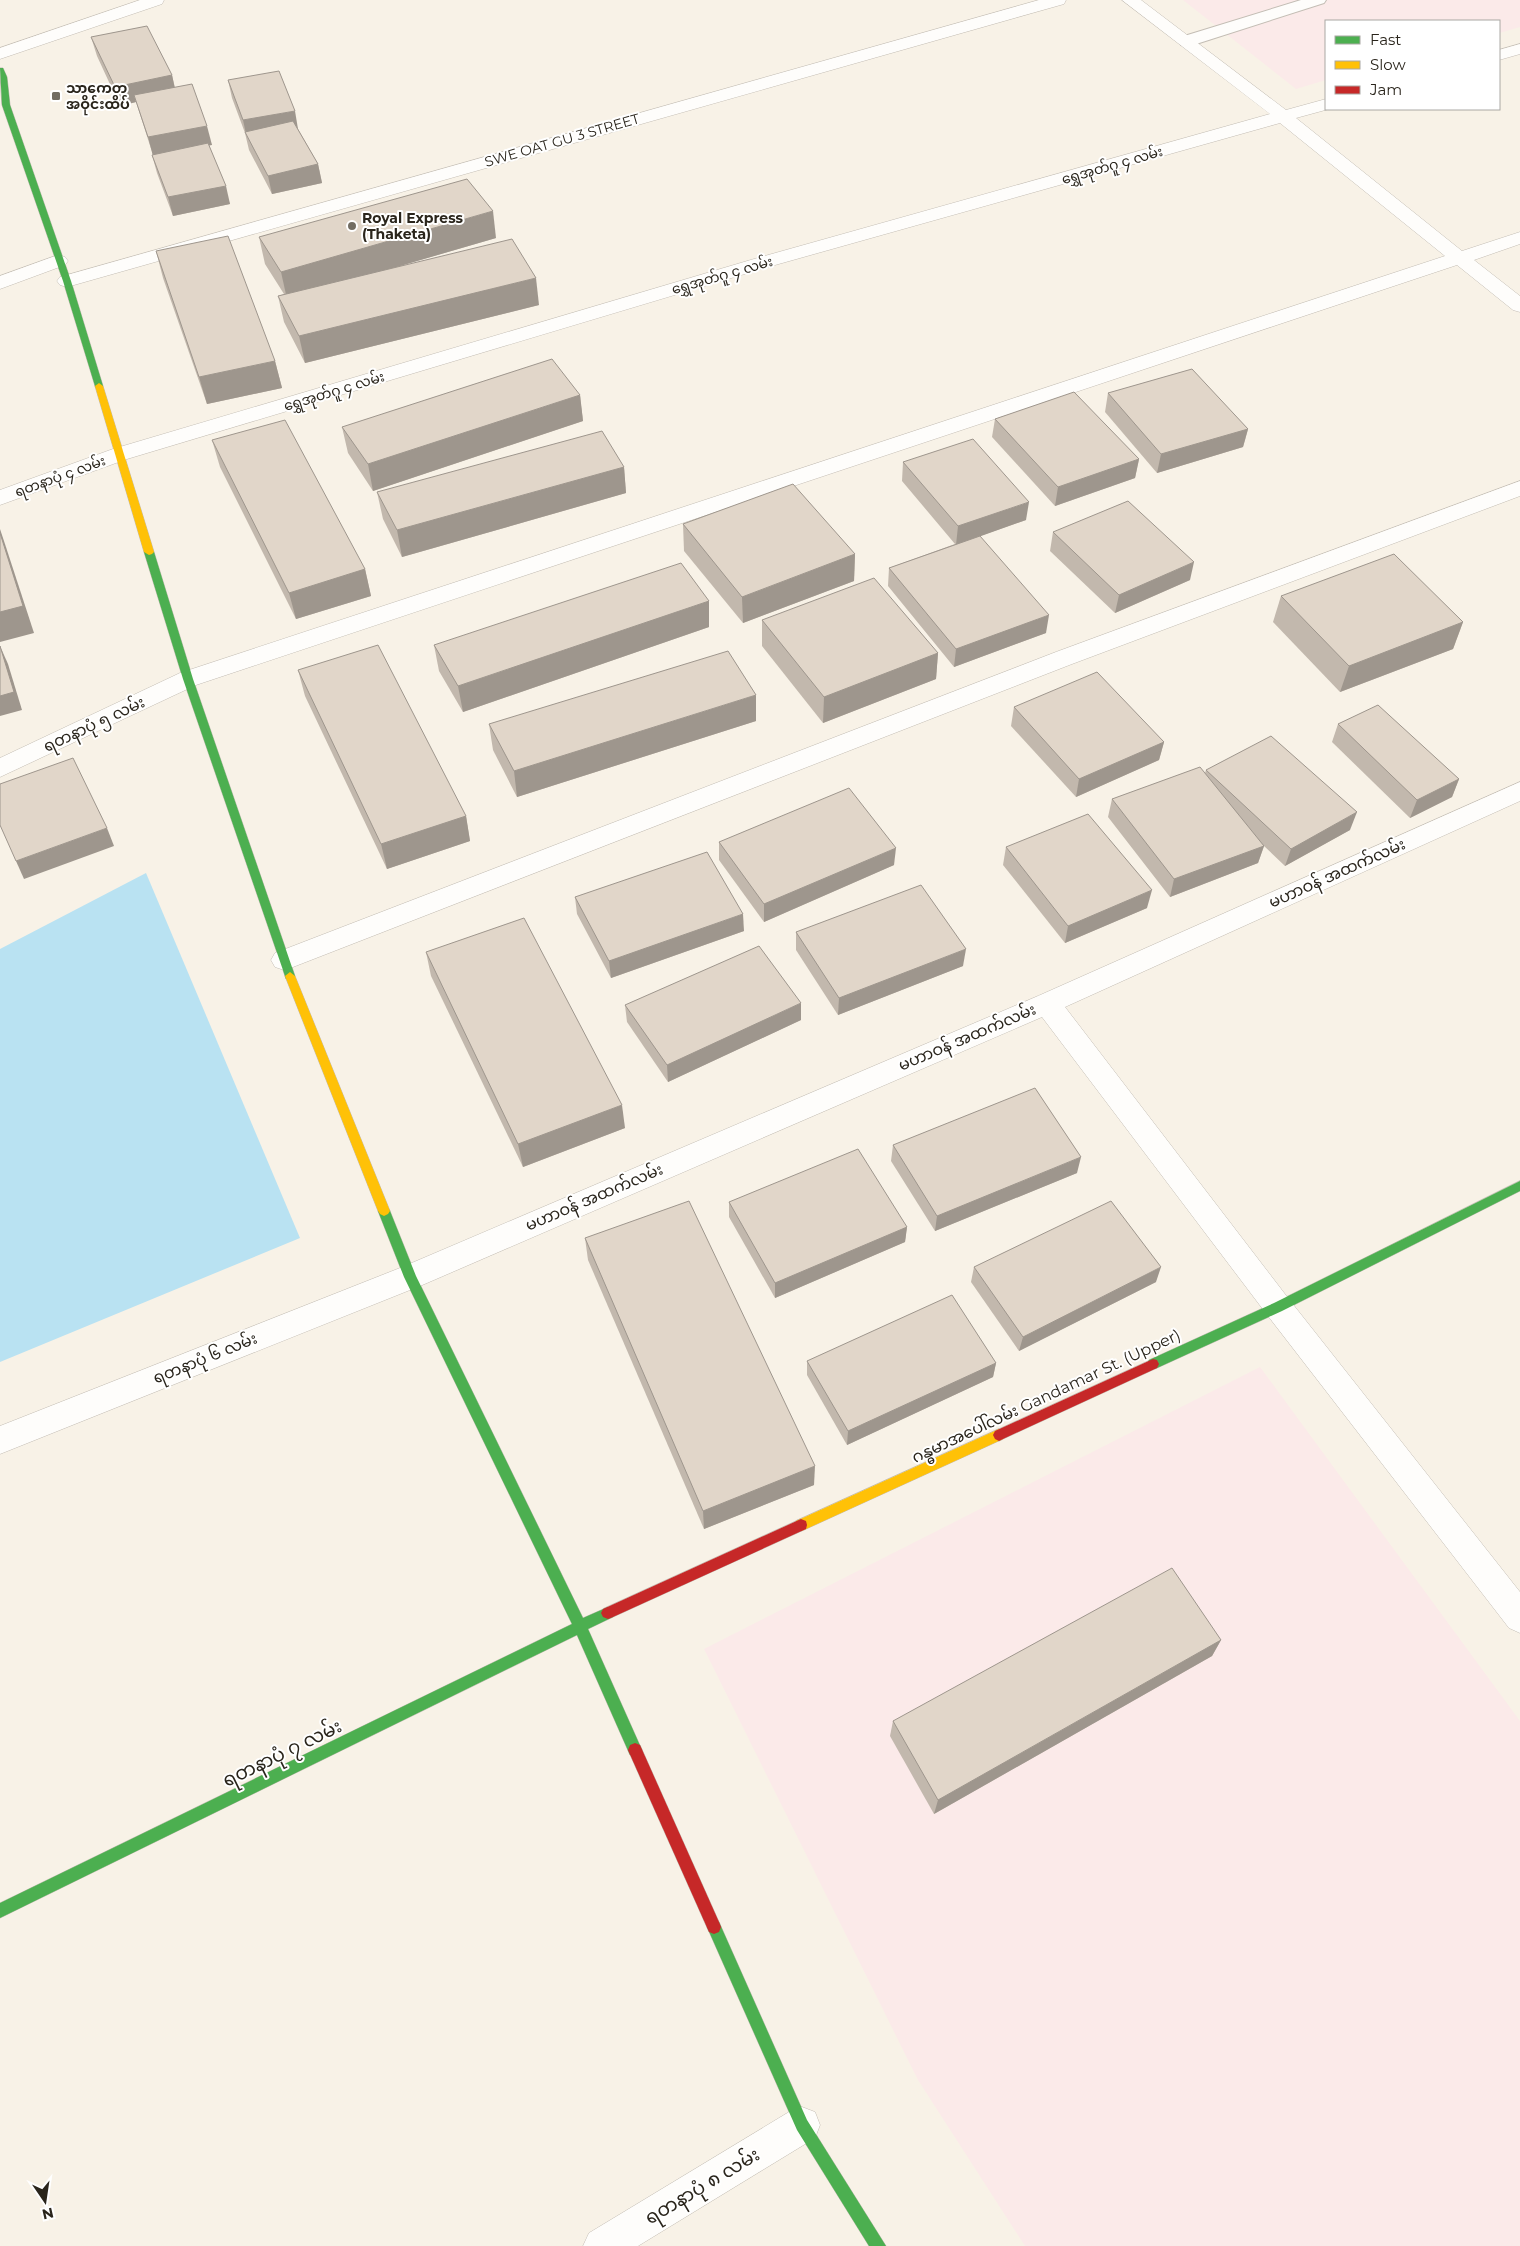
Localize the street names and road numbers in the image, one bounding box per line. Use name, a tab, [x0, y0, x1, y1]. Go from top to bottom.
street label: SWE OAT GU 3 STREET	[482, 109, 642, 171]
street label: ရွှေအုတ်ဂူ ၄ လမ်း	[1059, 141, 1165, 191]
street label: ရွှေအုတ်ဂူ ၄ လမ်း	[669, 251, 775, 301]
street label: ရွှေအုတ်ဂူ ၄ လမ်း	[281, 366, 387, 418]
street label: ရတနာပုံ ၄ လမ်း	[12, 450, 109, 504]
street label: ရတနာပုံ ၅ လမ်း	[39, 690, 150, 760]
street label: မဟာဝန် အထက်လမ်း	[1265, 832, 1410, 915]
street label: မဟာဝန် အထက်လမ်း	[895, 998, 1040, 1078]
street label: မဟာဝန် အထက်လမ်း	[522, 1158, 667, 1238]
street label: ဂန္ဓမာအပေါ်လမ်း Gandamar St. (Upper)	[908, 1323, 1185, 1471]
street label: ရတနာပုံ ၆ လမ်း	[149, 1327, 262, 1392]
street label: ရတနာပုံ ၇ လမ်း	[217, 1712, 348, 1796]
street label: ရတနာပုံ ၈ လမ်း	[639, 2140, 766, 2234]

